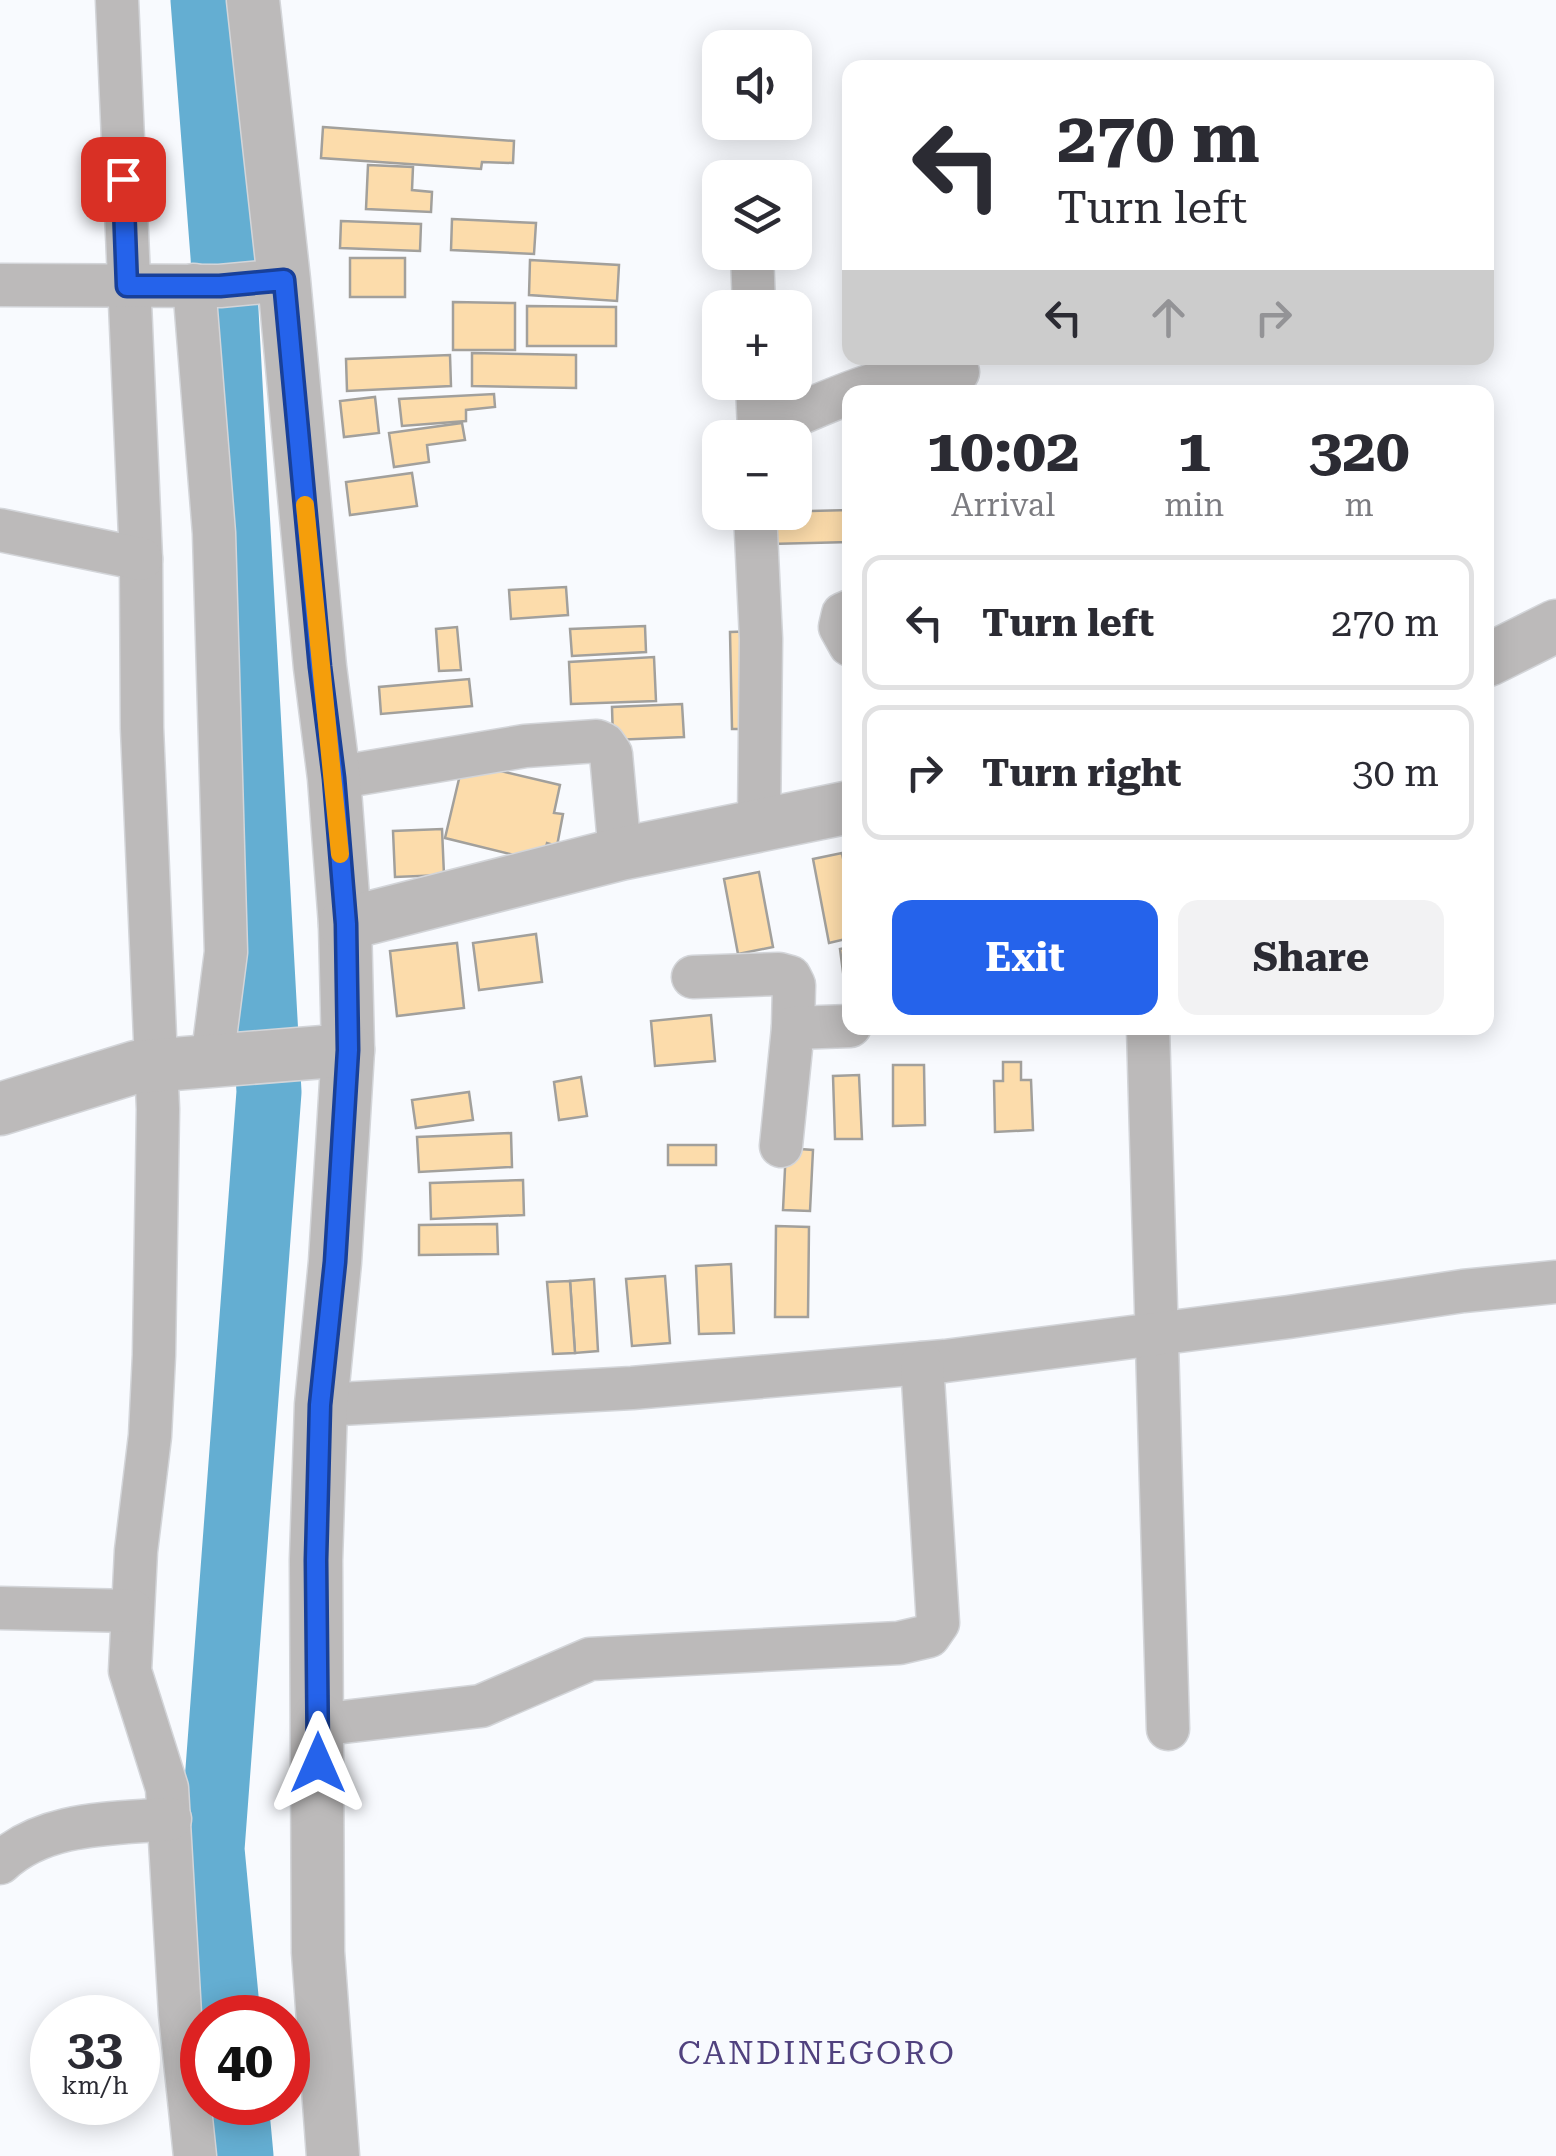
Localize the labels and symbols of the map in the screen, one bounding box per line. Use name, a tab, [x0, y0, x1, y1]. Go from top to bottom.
pin	[81, 137, 166, 222]
position arrow	[266, 1711, 370, 1815]
speed limit sign: 40	[180, 1995, 310, 2125]
district label: CANDINEGORO	[678, 2034, 956, 2072]

